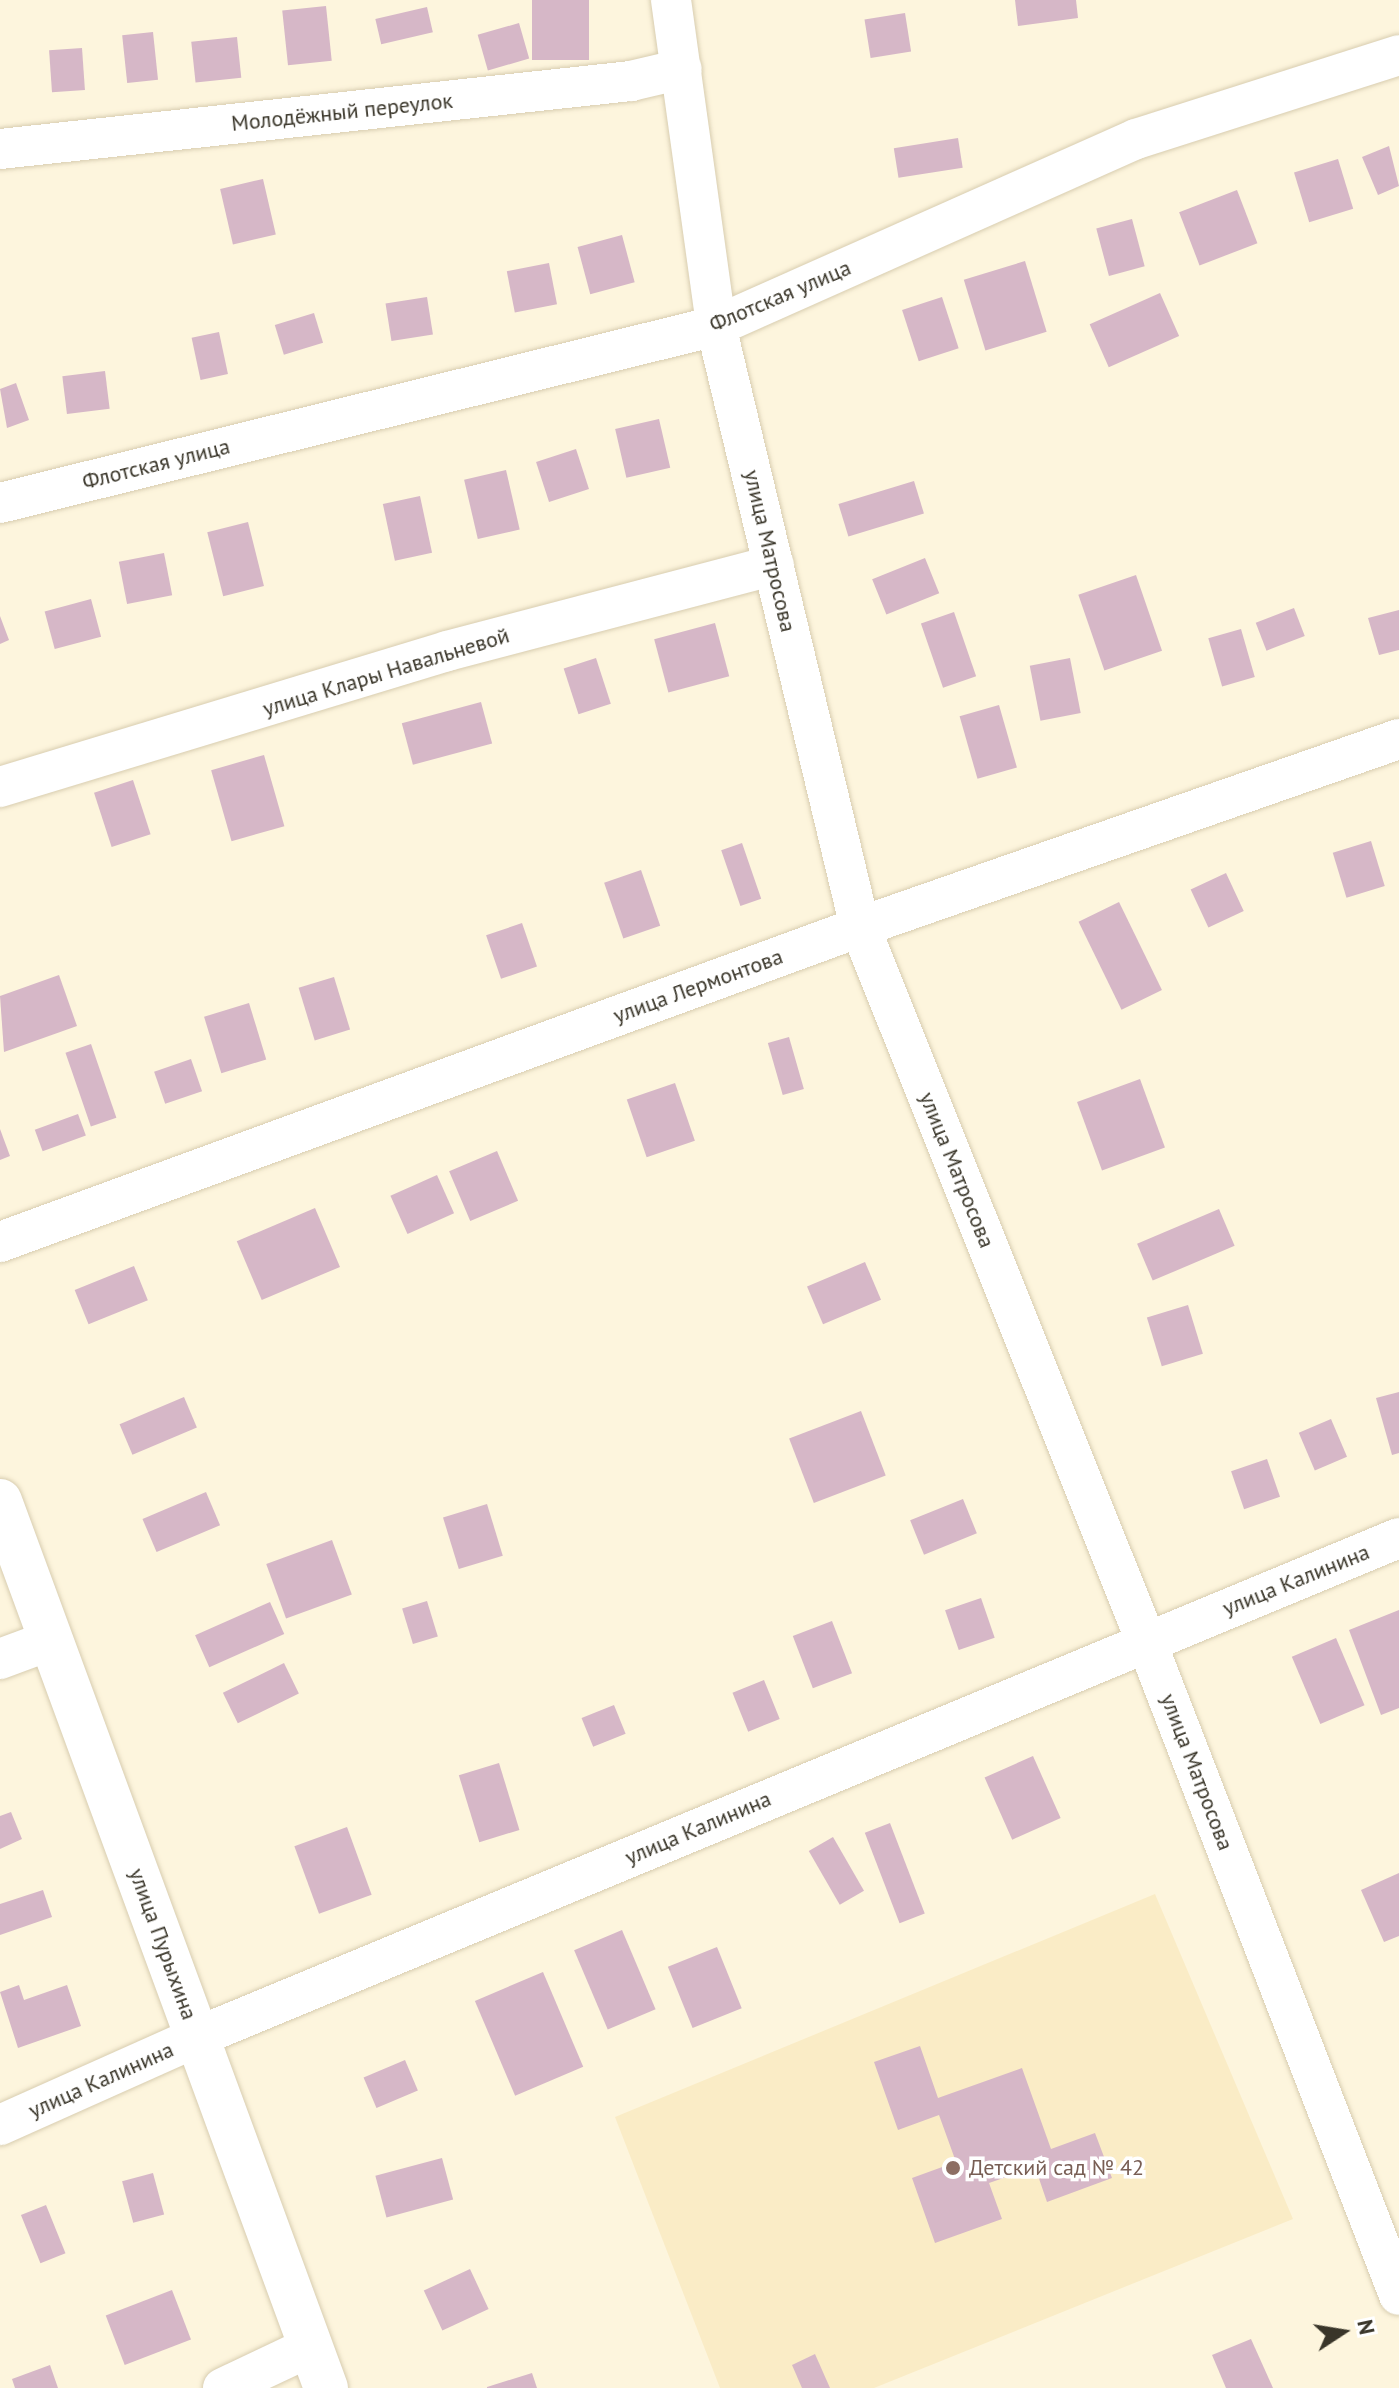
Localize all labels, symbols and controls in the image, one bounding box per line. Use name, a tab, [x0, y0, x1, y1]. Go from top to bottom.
street label: Молодёжный переулок	[230, 87, 454, 137]
street label: Флотская улица	[705, 254, 855, 338]
street label: Флотская улица	[80, 433, 232, 495]
street label: улица Матросова	[738, 467, 802, 635]
street label: улица Клары Навальневой	[260, 622, 512, 722]
street label: улица Лермонтова	[610, 943, 786, 1029]
street label: улица Матросова	[914, 1088, 1000, 1252]
street label: улица Калинина	[1219, 1539, 1373, 1621]
street label: улица Матросова	[1155, 1690, 1239, 1854]
street label: улица Калинина	[621, 1785, 775, 1871]
street label: улица Пурыхина	[123, 1865, 203, 2023]
street label: улица Калинина	[24, 2036, 178, 2124]
place label: Детский сад № 42	[969, 2155, 1144, 2181]
marker: Детский сад № 42	[944, 2159, 962, 2177]
north arrow	[1303, 2292, 1383, 2372]
text: N	[1351, 2317, 1382, 2337]

